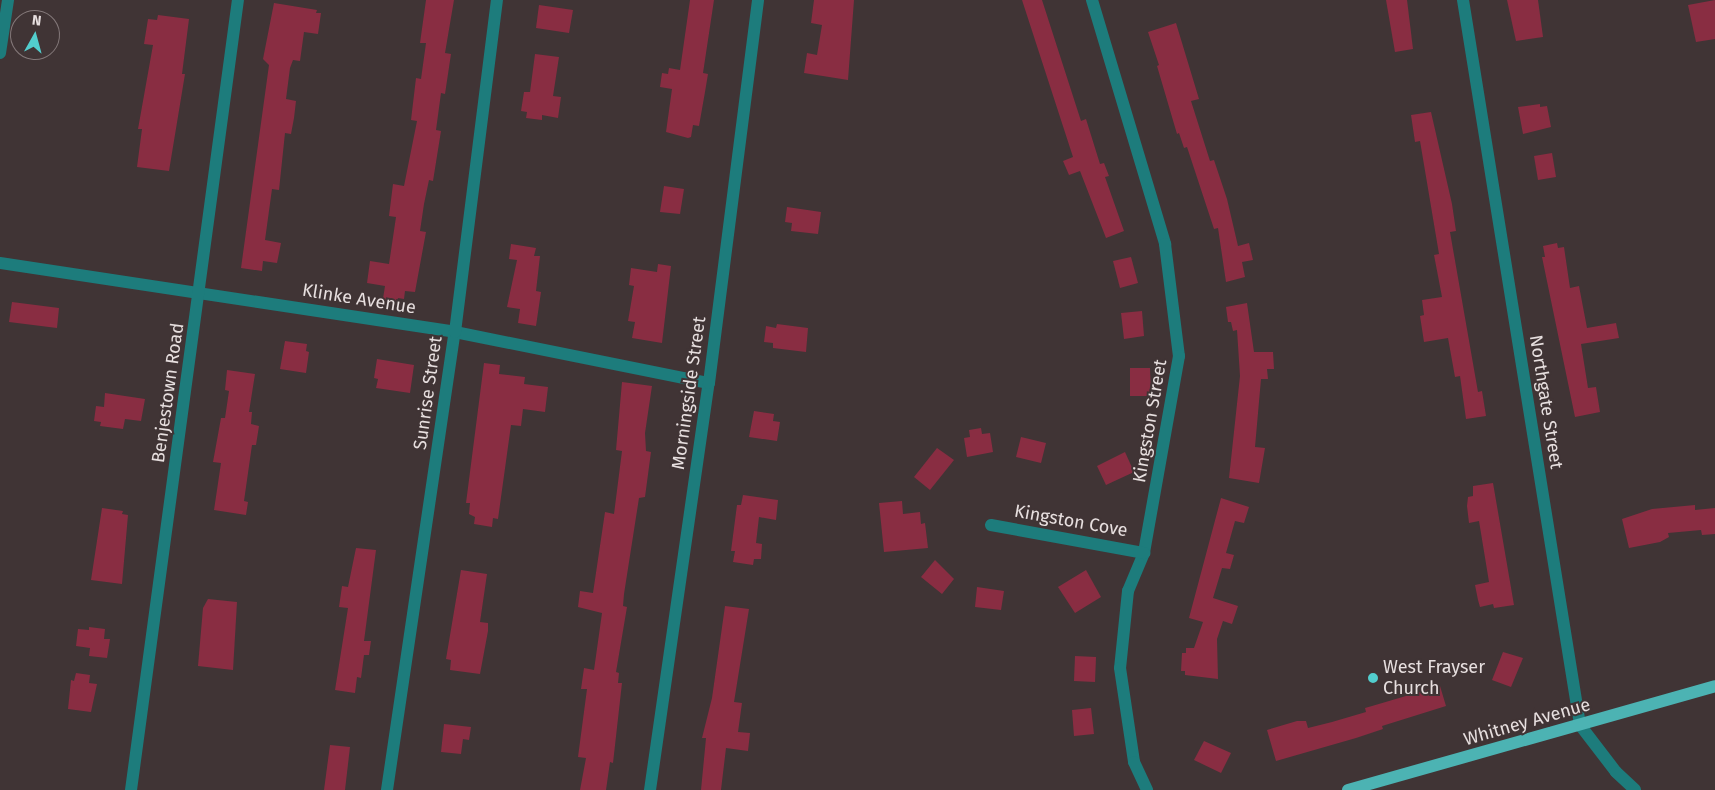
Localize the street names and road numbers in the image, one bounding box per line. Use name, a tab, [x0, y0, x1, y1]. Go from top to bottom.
street label: Klinke Avenue	[301, 279, 417, 319]
street label: Morningside Street	[668, 315, 710, 471]
street label: Benjestown Road	[147, 322, 189, 464]
street label: Northgate Street	[1525, 334, 1567, 470]
street label: Sunrise Street	[409, 335, 447, 451]
street label: Kingston Street	[1129, 358, 1171, 484]
street label: Kingston Cove	[1013, 500, 1129, 542]
street label: Whitney Avenue	[1461, 694, 1593, 750]

